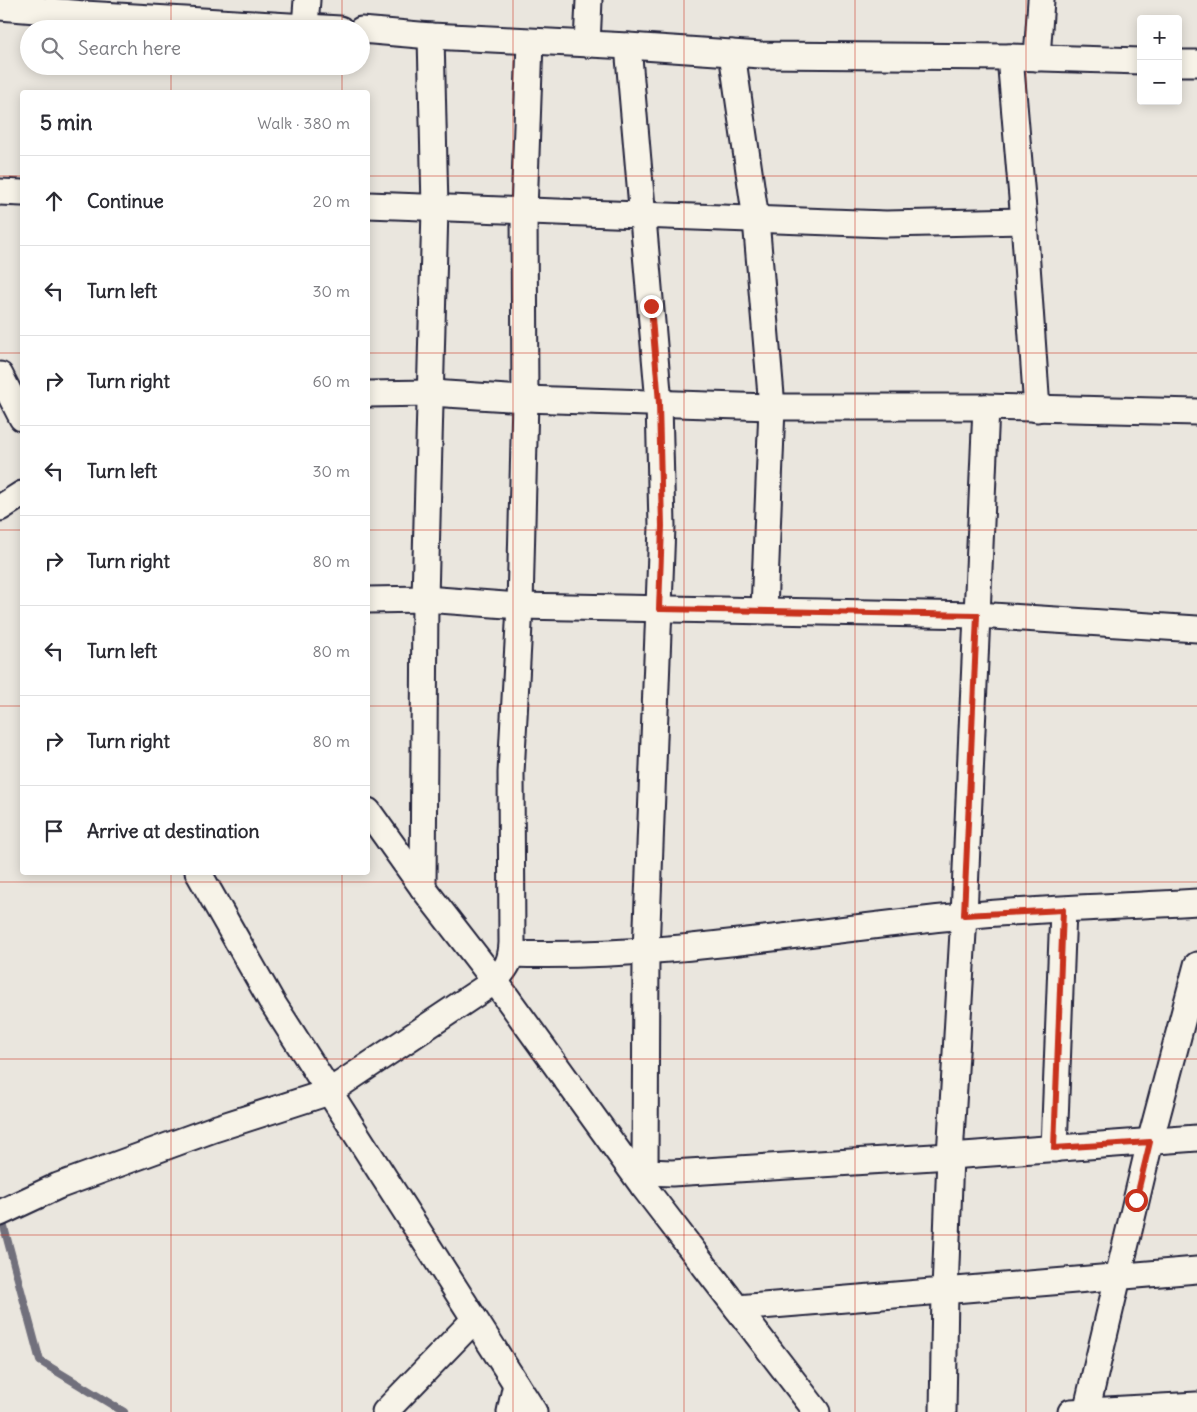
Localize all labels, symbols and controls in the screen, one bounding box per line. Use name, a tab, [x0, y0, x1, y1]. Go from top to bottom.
map controls	[1137, 15, 1182, 105]
button: +	[1137, 15, 1182, 60]
search box	[20, 20, 370, 75]
icon: search	[38, 34, 66, 62]
text: Search here	[78, 36, 181, 60]
button: −	[1137, 60, 1182, 105]
text: 5 min	[40, 109, 92, 136]
text: Walk · 380 m	[257, 113, 350, 133]
icon: ahead	[40, 187, 68, 215]
text: Continue	[87, 189, 164, 213]
text: 20 m	[313, 191, 350, 211]
icon: left	[40, 277, 68, 305]
text: Turn left	[87, 279, 157, 303]
text: 30 m	[313, 281, 350, 301]
route end	[640, 295, 663, 318]
icon: right	[40, 367, 68, 395]
text: Turn right	[87, 369, 170, 393]
text: 60 m	[312, 371, 350, 391]
icon: left	[40, 457, 68, 485]
text: Turn left	[87, 459, 157, 483]
text: 30 m	[313, 461, 350, 481]
icon: right	[40, 547, 68, 575]
text: Turn right	[87, 549, 170, 573]
text: 80 m	[312, 551, 350, 571]
icon: left	[40, 637, 68, 665]
text: Turn left	[87, 639, 157, 663]
text: 80 m	[312, 641, 350, 661]
icon: right	[40, 727, 68, 755]
text: Turn right	[87, 729, 170, 753]
text: 80 m	[312, 731, 350, 751]
icon: arrive	[40, 817, 68, 845]
text: Arrive at destination	[87, 819, 260, 843]
route start	[1125, 1189, 1148, 1212]

